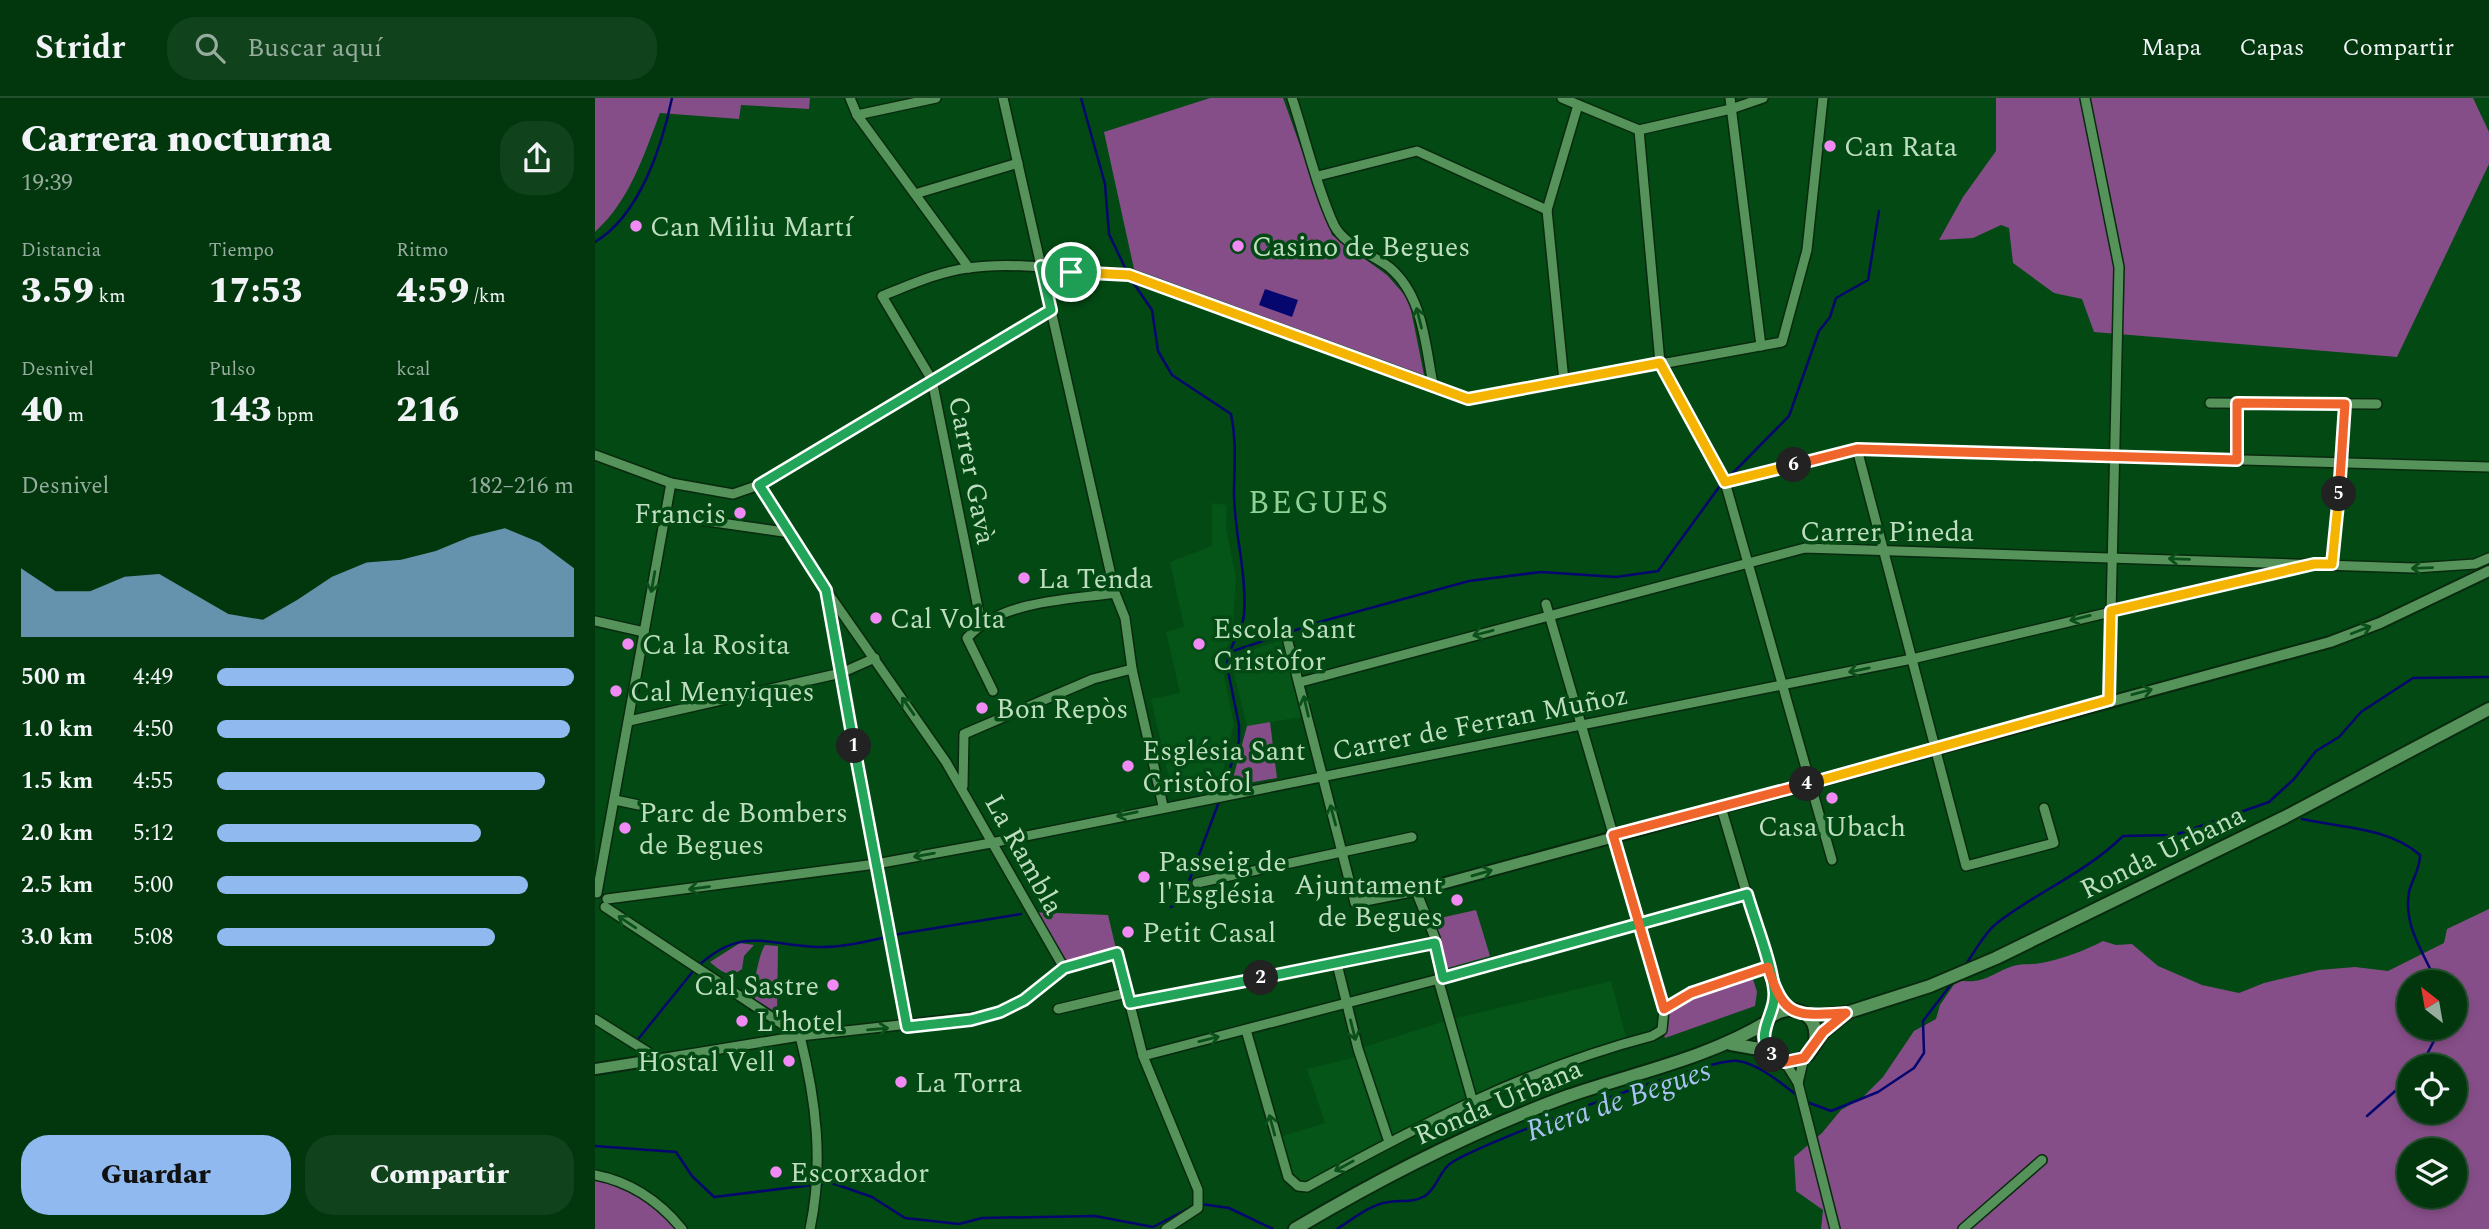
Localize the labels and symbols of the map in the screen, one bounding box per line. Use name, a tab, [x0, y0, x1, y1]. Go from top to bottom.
place label: Can Rata	[1844, 126, 1958, 169]
marker: Can Rata	[1822, 138, 1838, 154]
place label: Can Miliu Martí	[650, 206, 854, 249]
marker: Can Miliu Martí	[628, 218, 644, 234]
place label: Casino de Begues	[1252, 226, 1470, 269]
marker: Casino de Begues	[1230, 238, 1246, 254]
pin	[1041, 242, 1101, 302]
one-way arrow	[1412, 307, 1425, 330]
street label: Carrer Gavà	[936, 392, 1007, 548]
pin: 6	[1777, 448, 1811, 482]
pin: 5	[2321, 476, 2357, 512]
district label: BEGUES	[1248, 479, 1390, 528]
place label: Francis	[634, 493, 726, 536]
marker: Francis	[732, 505, 748, 521]
street label: Carrer Pineda	[1800, 511, 1974, 554]
one-way arrow	[2167, 553, 2190, 566]
place label: La Tenda	[1038, 558, 1153, 601]
one-way arrow	[2411, 561, 2434, 574]
one-way arrow	[646, 570, 659, 593]
marker: La Tenda	[1016, 570, 1032, 586]
place label: Cal Volta	[890, 598, 1006, 641]
place label: Escola Sant Cristòfor	[1213, 608, 1356, 683]
marker: Cal Volta	[868, 610, 884, 626]
one-way arrow	[2070, 612, 2092, 625]
one-way arrow	[2349, 623, 2371, 635]
place label: Ca la Rosita	[642, 624, 790, 667]
one-way arrow	[1472, 628, 1494, 641]
marker: Ca la Rosita	[620, 636, 636, 652]
marker: Escola Sant Cristòfor	[1191, 636, 1207, 652]
one-way arrow	[1848, 664, 1871, 678]
place label: Cal Menyiques	[630, 671, 815, 714]
street label: Carrer de Ferran Muñoz	[1329, 674, 1632, 773]
marker: Cal Menyiques	[608, 683, 624, 699]
one-way arrow	[2130, 684, 2152, 697]
place label: Bon Repòs	[996, 688, 1128, 731]
one-way arrow	[1299, 695, 1312, 718]
one-way arrow	[901, 697, 915, 716]
marker: Bon Repòs	[974, 700, 990, 716]
pin: 1	[837, 728, 871, 764]
place label: Església Sant Cristòfol	[1142, 730, 1306, 805]
marker: Església Sant Cristòfol	[1120, 758, 1136, 774]
pin: 4	[1789, 766, 1825, 802]
street label: La Rambla	[973, 786, 1075, 923]
marker: Casa Ubach	[1824, 790, 1840, 806]
place label: Parc de Bombers de Begues	[639, 792, 848, 867]
street label: Ronda Urbana	[2073, 794, 2253, 911]
one-way arrow	[1326, 805, 1339, 827]
place label: Casa Ubach	[1758, 806, 1906, 849]
one-way arrow	[1116, 808, 1139, 821]
marker: Parc de Bombers de Begues	[617, 820, 633, 836]
place label: Passeig de l'Església	[1158, 841, 1287, 916]
one-way arrow	[913, 849, 936, 863]
place label: Ajuntament de Begues	[1294, 864, 1443, 939]
one-way arrow	[1470, 866, 1493, 879]
marker: Passeig de l'Església	[1136, 869, 1152, 885]
one-way arrow	[688, 881, 710, 894]
marker: Ajuntament de Begues	[1449, 892, 1465, 908]
place label: Petit Casal	[1142, 912, 1276, 955]
one-way arrow	[618, 915, 637, 929]
marker: Petit Casal	[1120, 924, 1136, 940]
pin: 2	[1243, 960, 1279, 996]
place label: Cal Sastre	[694, 965, 819, 1008]
north arrow	[2397, 970, 2467, 1040]
marker: Cal Sastre	[825, 977, 841, 993]
place label: L'hotel	[756, 1001, 844, 1044]
marker: L'hotel	[734, 1013, 750, 1029]
one-way arrow	[1347, 1018, 1361, 1041]
one-way arrow	[866, 1022, 889, 1035]
one-way arrow	[1197, 1032, 1220, 1045]
pin: 3	[1755, 1038, 1789, 1072]
place label: Hostal Vell	[637, 1041, 775, 1084]
street label: Ronda Urbana	[1408, 1048, 1590, 1157]
water label: Riera de Begues	[1519, 1048, 1718, 1154]
marker: Hostal Vell	[781, 1053, 797, 1069]
place label: La Torra	[915, 1062, 1022, 1105]
marker: La Torra	[893, 1074, 909, 1090]
one-way arrow	[1265, 1114, 1278, 1136]
place label: Escorxador	[790, 1152, 929, 1195]
one-way arrow	[1334, 1160, 1355, 1173]
marker: Escorxador	[768, 1164, 784, 1180]

